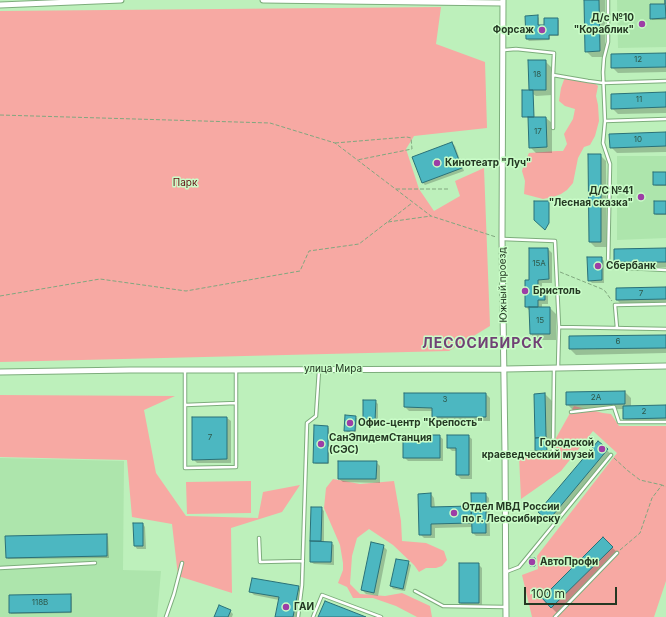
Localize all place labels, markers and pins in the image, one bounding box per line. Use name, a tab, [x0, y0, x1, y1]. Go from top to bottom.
place label: Д/с №10 "Кораблик"	[574, 12, 634, 36]
marker: Д/с №10 "Кораблик"	[637, 19, 647, 29]
place label: Форсаж	[493, 24, 534, 36]
marker: Форсаж	[537, 25, 547, 35]
place label: Кинотеатр "Луч"	[445, 157, 531, 169]
marker: Кинотеатр "Луч"	[432, 158, 442, 168]
place label: Д/С №41 "Лесная сказка"	[549, 185, 633, 208]
marker: Д/С №41 "Лесная сказка"	[636, 192, 646, 202]
place label: Сбербанк	[606, 260, 656, 272]
marker: Сбербанк	[593, 261, 603, 271]
place label: Бристоль	[533, 285, 581, 297]
marker: Бристоль	[520, 286, 530, 296]
place label: Офис-центр "Крепость"	[358, 417, 483, 429]
marker: Офис-центр "Крепость"	[345, 418, 355, 428]
place label: СанЭпидемСтанция (СЭС)	[329, 432, 432, 456]
place label: Городской краеведческий музей	[482, 437, 594, 460]
marker: СанЭпидемСтанция (СЭС)	[316, 439, 326, 449]
marker: Городской краеведческий музей	[597, 444, 607, 454]
place label: Отдел МВД России по г. Лесосибирску	[462, 501, 560, 524]
marker: Отдел МВД России по г. Лесосибирску	[449, 508, 459, 518]
place label: АвтоПрофи	[540, 556, 598, 568]
marker: АвтоПрофи	[527, 557, 537, 567]
place label: ГАИ	[294, 601, 314, 613]
marker: ГАИ	[281, 602, 291, 612]

